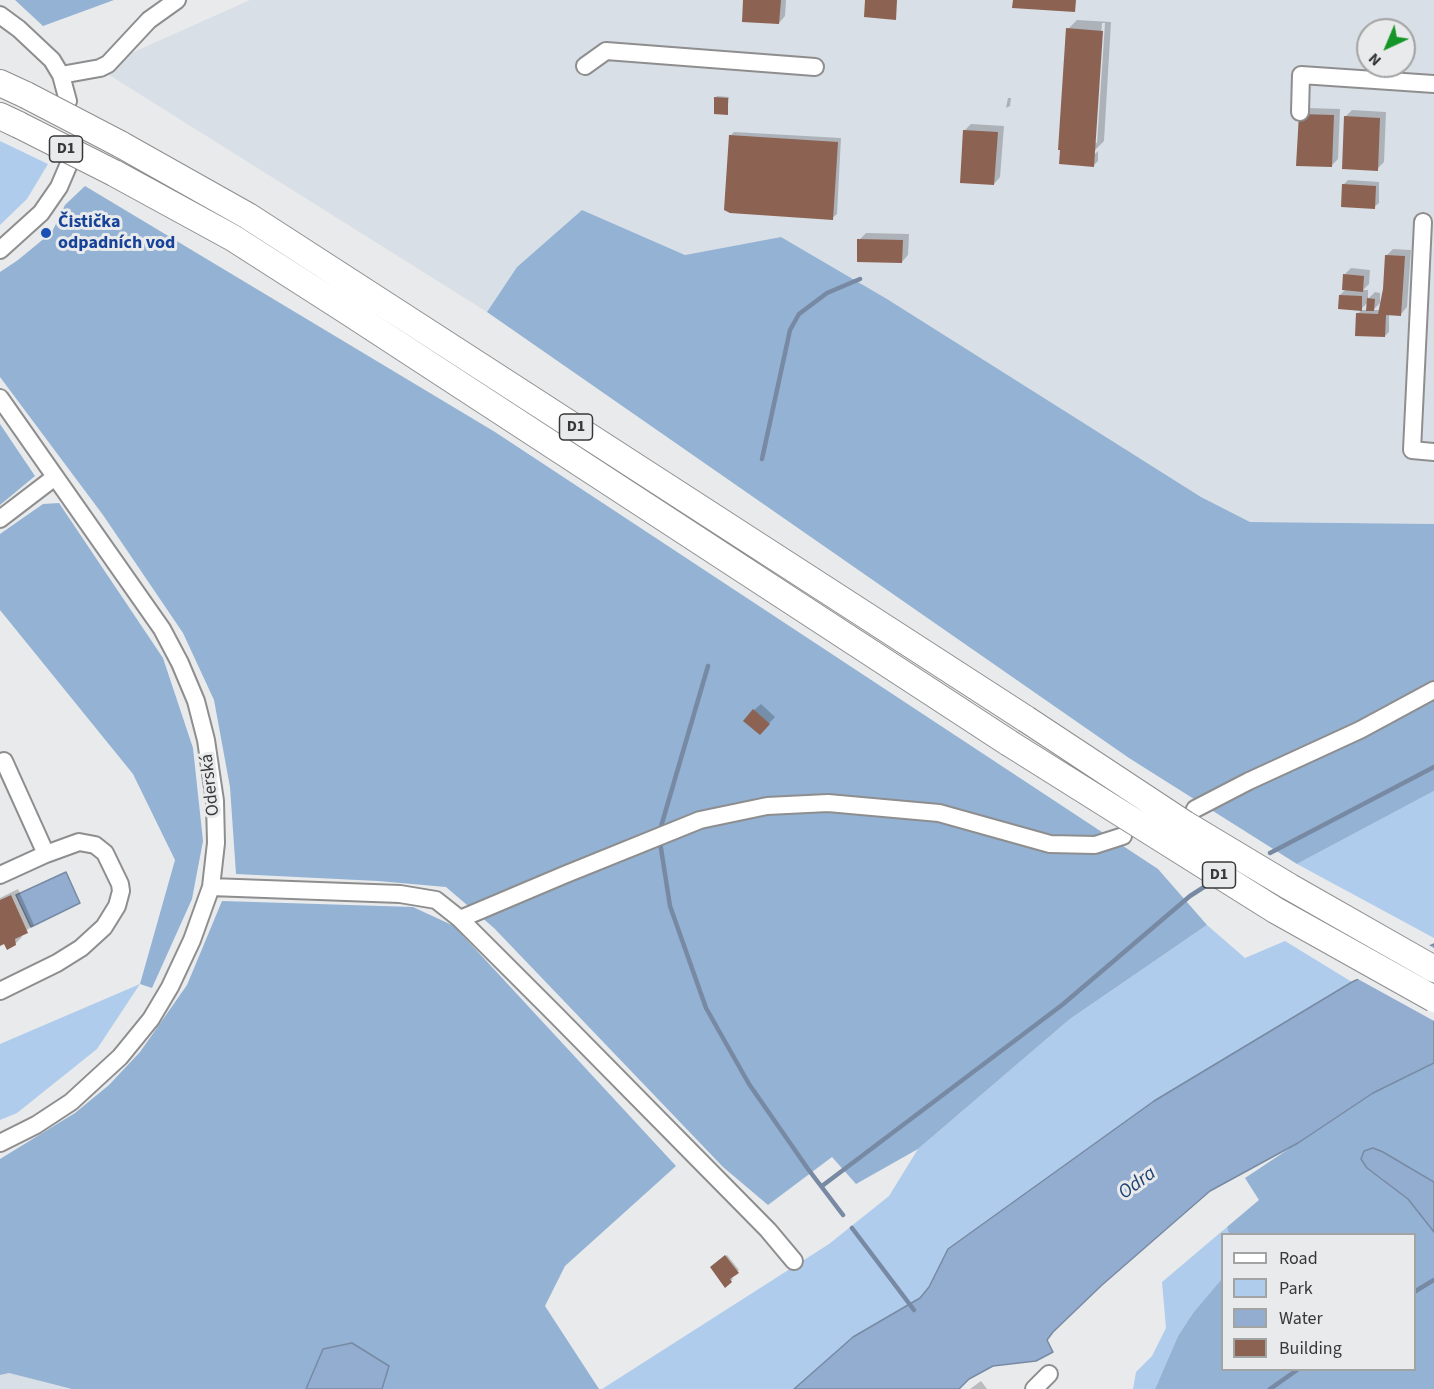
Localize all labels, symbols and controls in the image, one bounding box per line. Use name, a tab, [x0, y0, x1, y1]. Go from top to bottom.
north arrow	[1356, 18, 1416, 78]
text: N	[1363, 48, 1386, 71]
road number: D1	[50, 136, 82, 162]
place label: Čistička odpadních vod	[58, 212, 175, 254]
marker: Čistička odpadních vod	[39, 226, 53, 240]
road number: D1	[560, 414, 592, 440]
street label: Oderská	[197, 753, 225, 817]
road number: D1	[1202, 862, 1236, 888]
water label: Odra	[1114, 1162, 1162, 1206]
legend	[1221, 1233, 1416, 1371]
text: Road	[1279, 1246, 1318, 1271]
text: Park	[1279, 1276, 1313, 1301]
text: Water	[1279, 1306, 1323, 1331]
text: Building	[1279, 1336, 1342, 1361]

